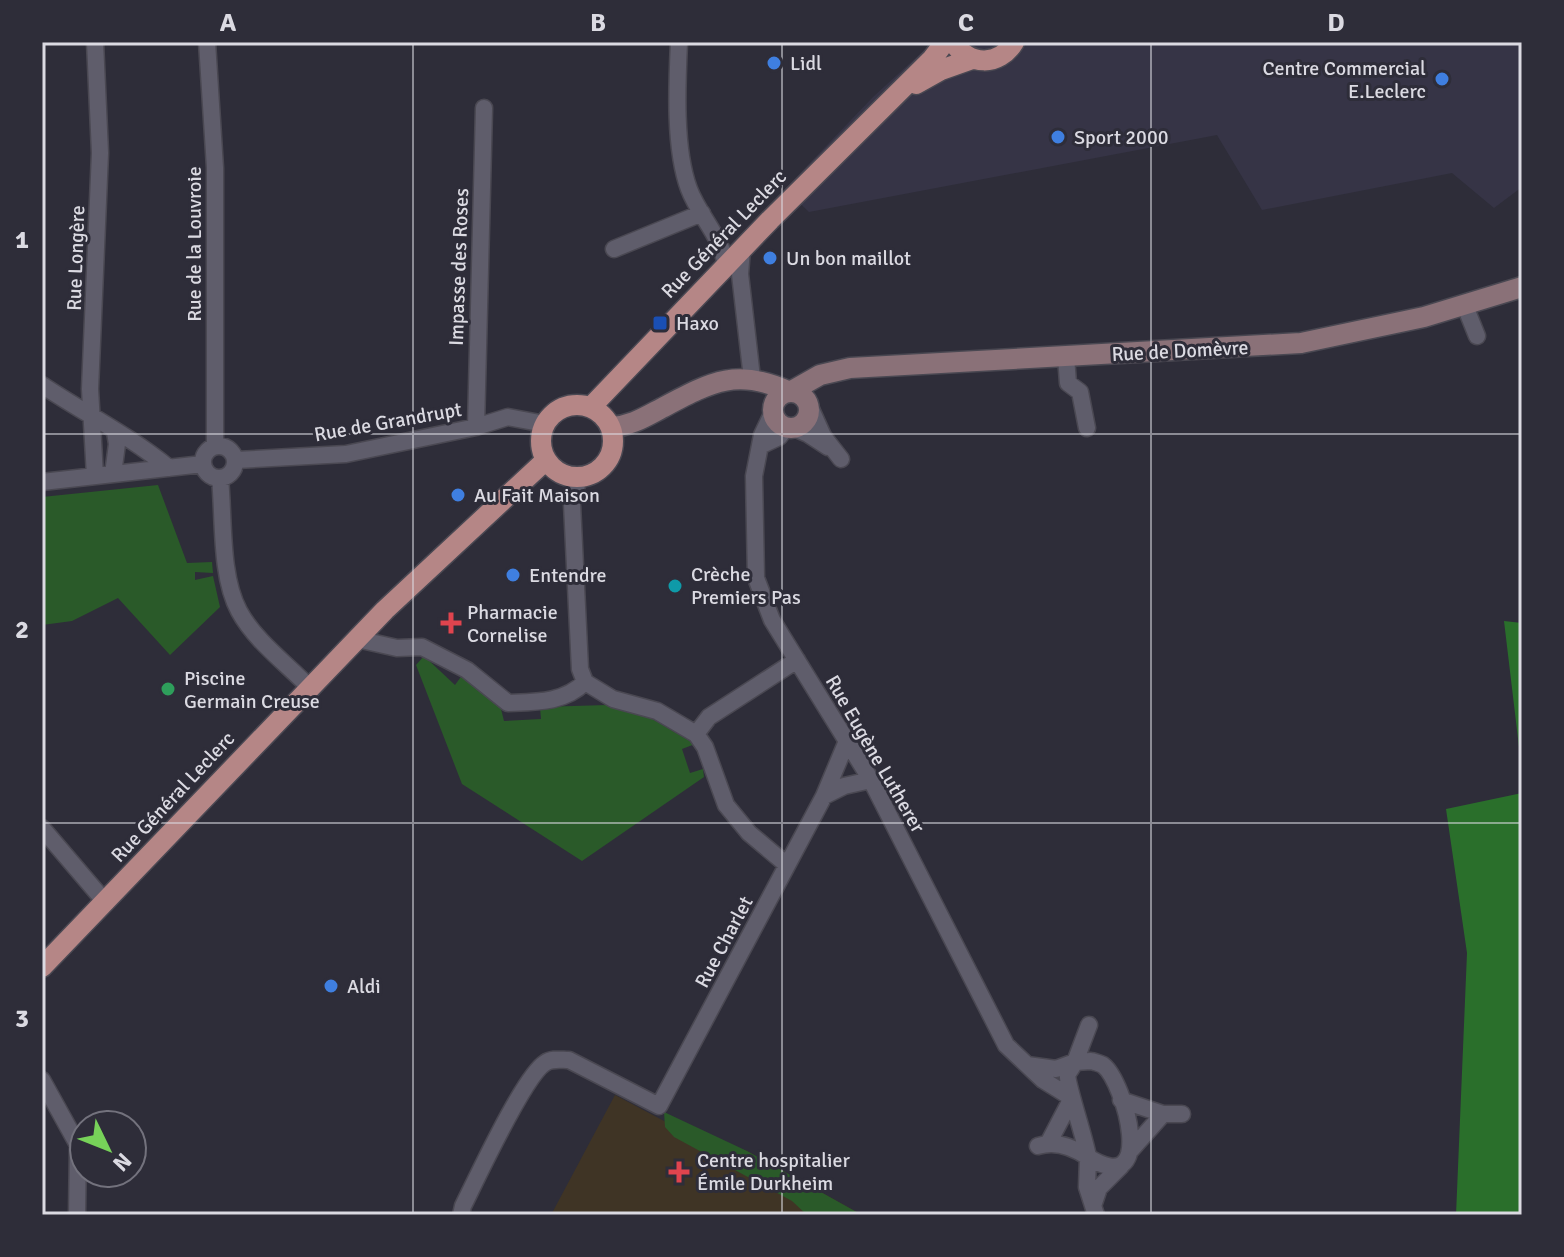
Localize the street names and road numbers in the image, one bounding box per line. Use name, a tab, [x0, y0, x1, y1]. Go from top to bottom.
street label: Rue Général Leclerc	[656, 164, 792, 304]
street label: Rue de la Louvroie	[182, 166, 207, 322]
street label: Impasse des Roses	[444, 187, 474, 346]
street label: Rue Longère	[62, 205, 90, 311]
street label: Rue de Domèvre	[1111, 335, 1249, 367]
street label: Rue de Grandrupt	[312, 397, 464, 447]
street label: Rue Eugène Lutherer	[820, 671, 931, 838]
street label: Rue Général Leclerc	[106, 726, 240, 868]
street label: Rue Charlet	[689, 892, 759, 992]

